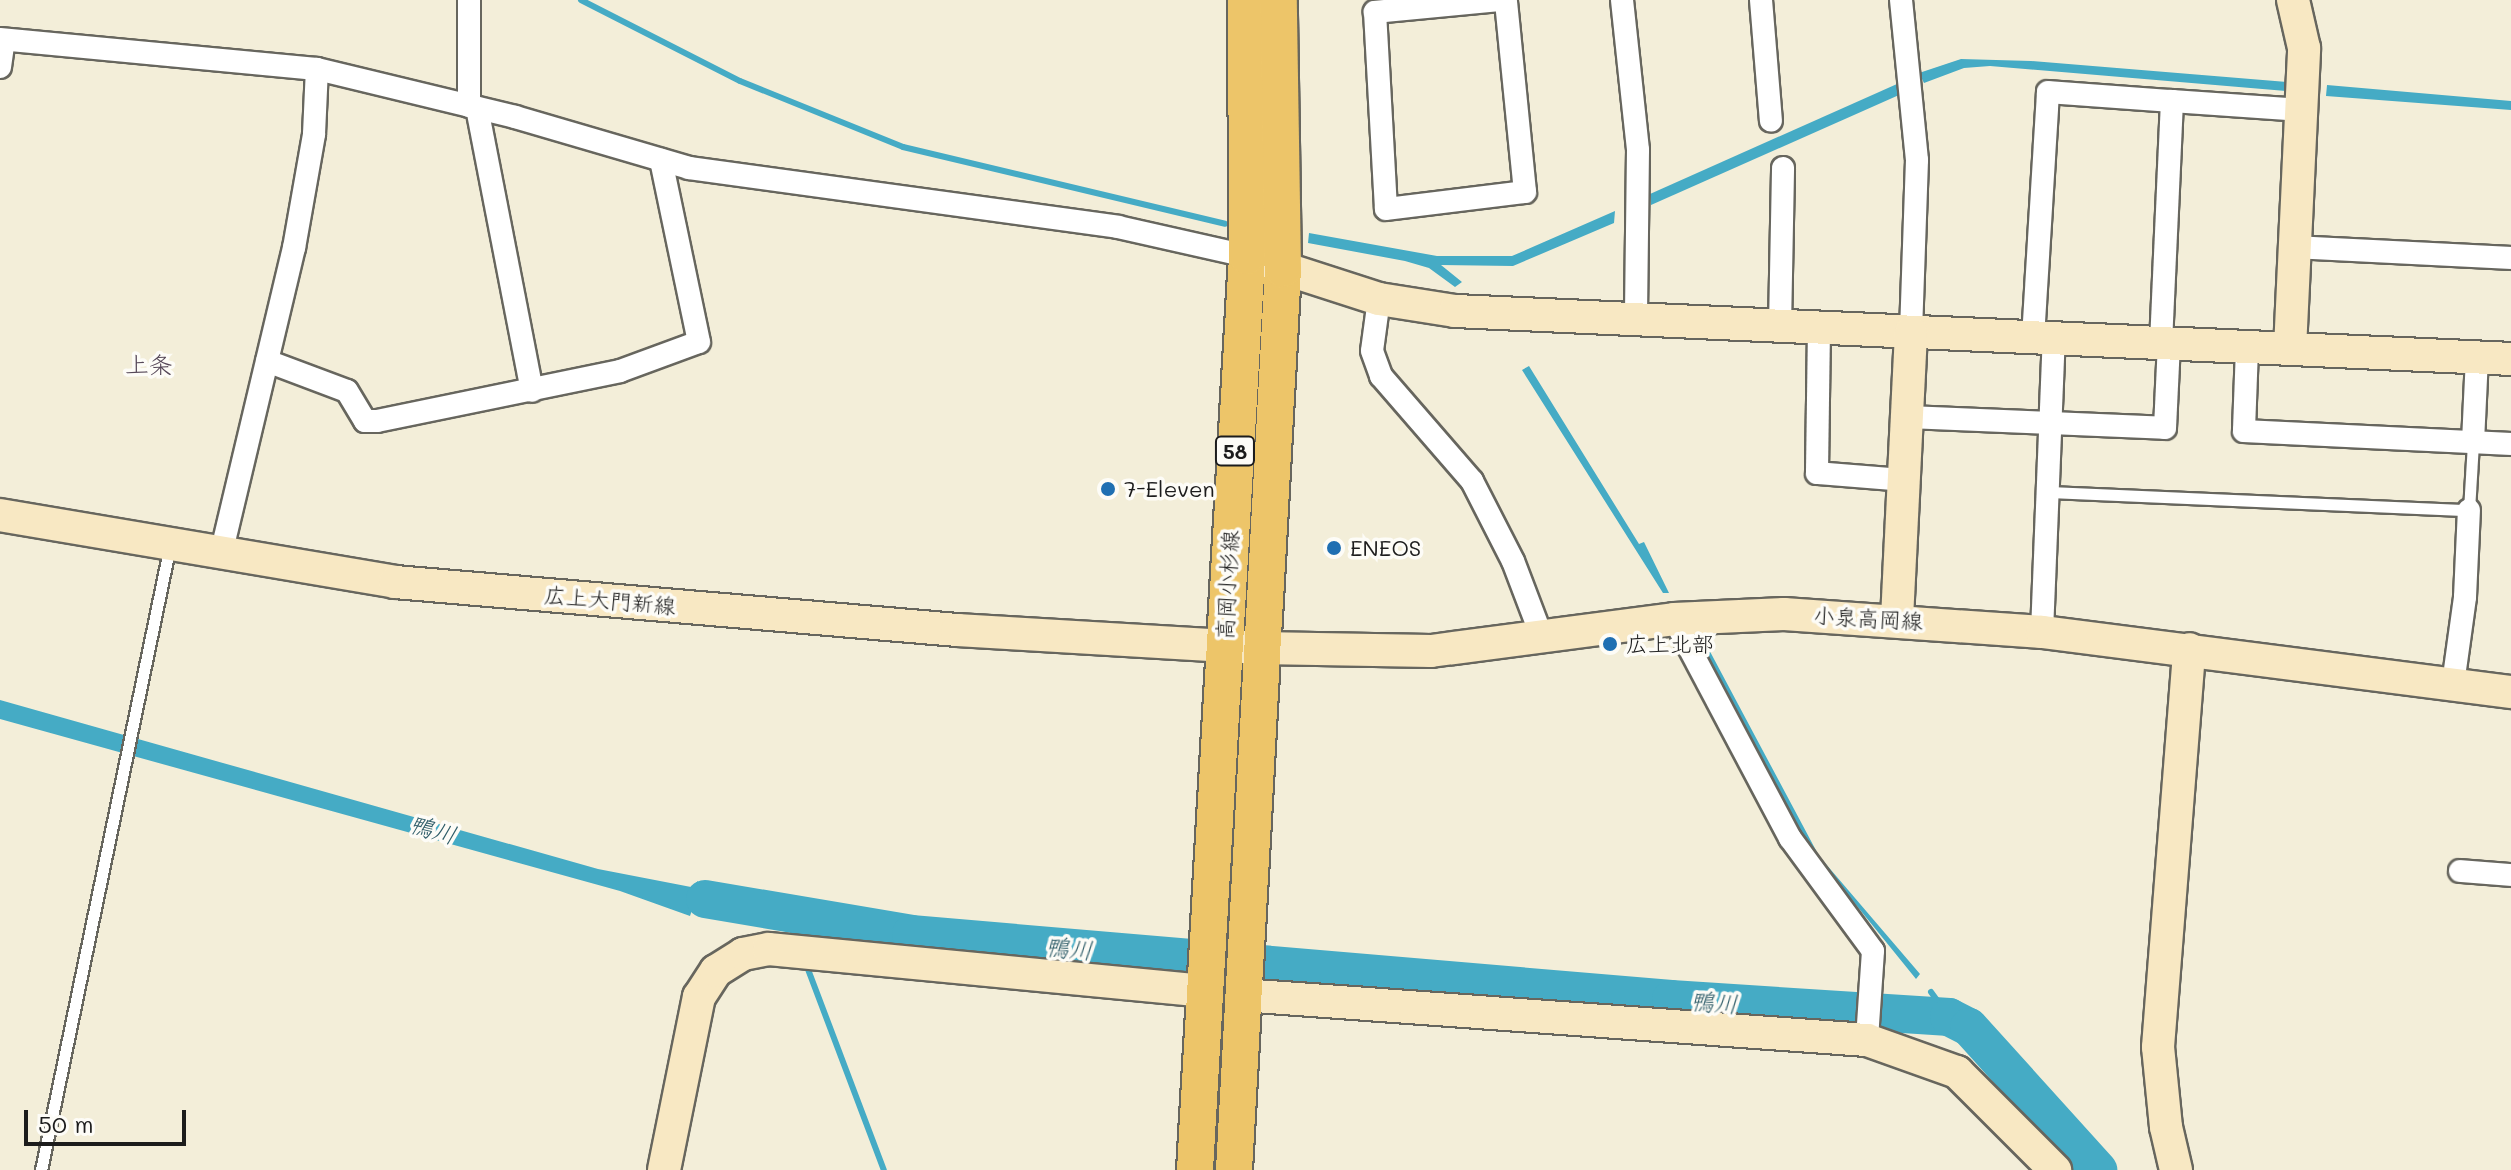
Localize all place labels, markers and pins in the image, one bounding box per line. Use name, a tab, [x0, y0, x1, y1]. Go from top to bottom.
place label: 7-Eleven	[1124, 476, 1215, 502]
marker: 7-Eleven	[1099, 480, 1117, 498]
place label: ENEOS	[1350, 535, 1421, 561]
marker: ENEOS	[1325, 539, 1343, 557]
place label: 広上北部	[1626, 631, 1714, 657]
marker: 広上北部	[1601, 635, 1619, 653]

